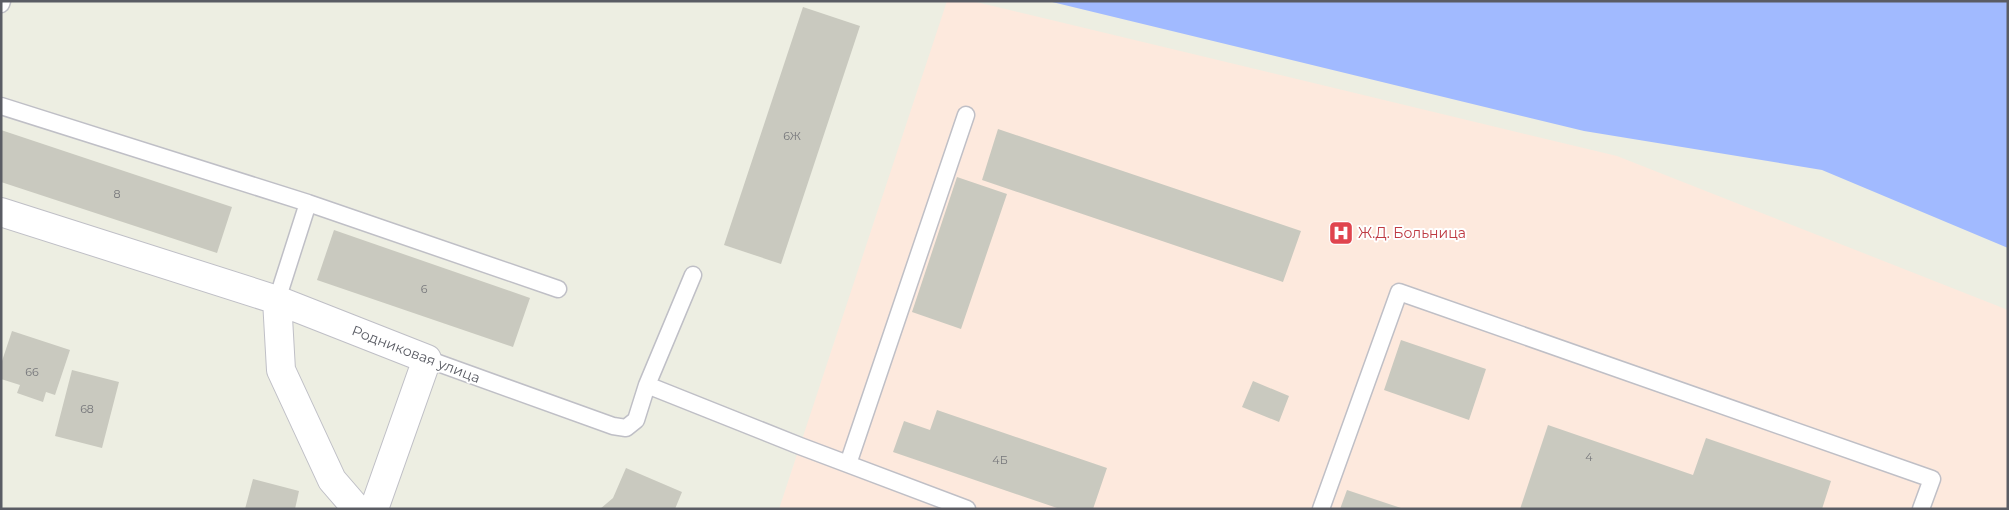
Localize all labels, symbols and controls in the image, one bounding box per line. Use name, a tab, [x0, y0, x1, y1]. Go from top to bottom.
house number: 6Ж	[783, 129, 801, 143]
house number: 8	[113, 187, 121, 201]
hospital icon: Ж.Д. Больница	[1328, 220, 1354, 246]
place label: Ж.Д. Больница	[1358, 224, 1466, 242]
house number: 6	[421, 282, 428, 296]
street label: Родниковая улица	[349, 321, 483, 387]
house number: 66	[25, 365, 39, 379]
house number: 68	[80, 402, 94, 416]
house number: 4	[1585, 450, 1593, 464]
house number: 4Б	[992, 453, 1008, 467]

